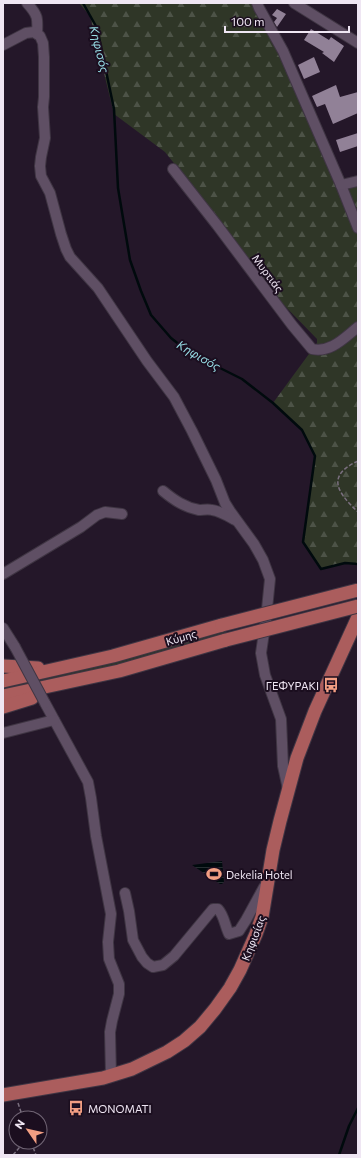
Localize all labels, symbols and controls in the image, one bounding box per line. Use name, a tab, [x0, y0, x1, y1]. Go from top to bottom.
scale bar	[225, 8, 349, 34]
text: 100 m	[231, 14, 265, 28]
water label: Κηφισός	[87, 24, 113, 74]
street label: Μυρτιάς	[250, 252, 286, 294]
water label: Κηφισός	[175, 337, 223, 373]
street label: Κύμης	[164, 626, 198, 648]
bus stop icon: ΓΕΦΥΡΑΚΙ	[322, 676, 340, 694]
place label: ΓΕΦΥΡΑΚΙ	[266, 679, 319, 692]
sports icon: Dekelia Hotel	[205, 865, 223, 883]
place label: Dekelia Hotel	[226, 868, 293, 881]
street label: Κηφισίας	[238, 914, 268, 962]
bus stop icon: ΜΟΝΟΜΑΤΙ	[67, 1099, 85, 1117]
place label: ΜΟΝΟΜΑΤΙ	[88, 1102, 152, 1115]
north arrow	[8, 1110, 48, 1150]
text: N	[12, 1117, 27, 1131]

